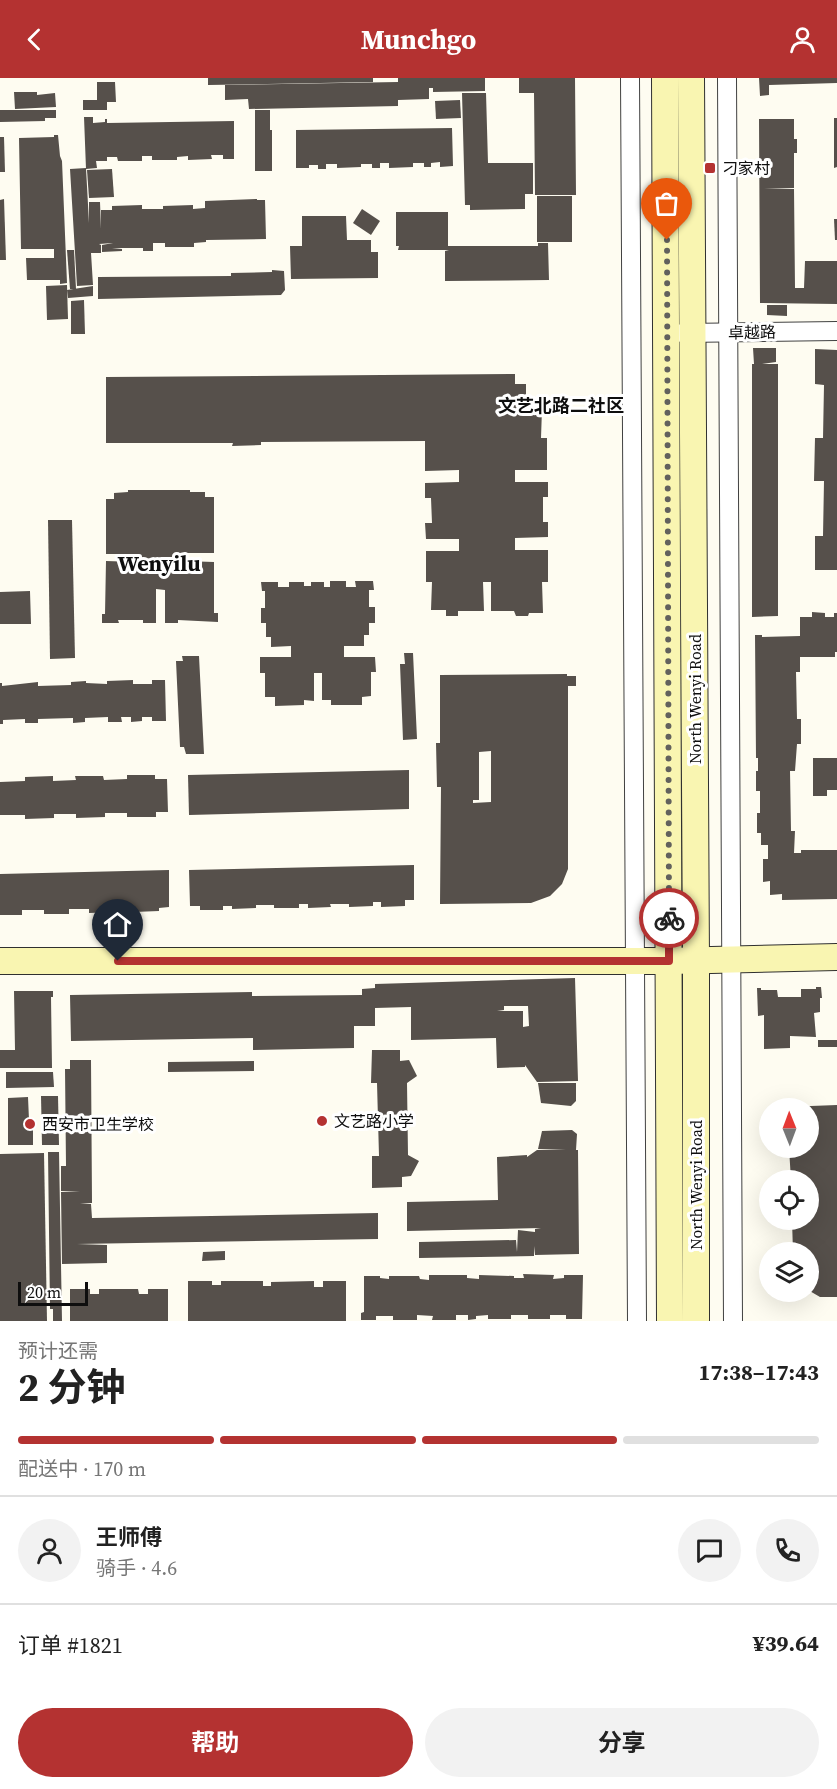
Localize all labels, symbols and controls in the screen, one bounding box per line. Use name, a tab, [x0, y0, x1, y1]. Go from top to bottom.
text: Munchgo	[361, 21, 476, 58]
icon: back	[18, 23, 51, 56]
icon: person	[786, 23, 819, 56]
place label: 刁家村	[722, 157, 770, 179]
marker: 刁家村	[703, 161, 717, 175]
pin	[641, 178, 692, 240]
icon: bag	[650, 187, 683, 220]
street label: 卓越路	[728, 321, 776, 343]
district label: 文艺北路二社区	[498, 393, 624, 418]
district label: Wenyilu	[117, 548, 201, 578]
street label: North Wenyi Road	[684, 634, 706, 764]
courier	[639, 888, 699, 948]
pin	[92, 899, 143, 961]
icon: bike	[653, 902, 686, 935]
icon: home	[101, 908, 134, 941]
north arrow	[759, 1098, 819, 1158]
map controls	[759, 1098, 819, 1302]
place label: 文艺路小学	[334, 1110, 414, 1132]
place label: 西安市卫生学校	[42, 1113, 154, 1135]
marker: 文艺路小学	[315, 1114, 329, 1128]
marker: 西安市卫生学校	[23, 1117, 37, 1131]
street label: North Wenyi Road	[685, 1120, 707, 1250]
button: locate	[759, 1170, 819, 1230]
button: layers	[759, 1242, 819, 1302]
scale bar	[18, 1279, 88, 1306]
text: 20 m	[27, 1281, 61, 1303]
text: 预计还需	[18, 1337, 98, 1365]
text: 17:38–17:43	[699, 1357, 819, 1387]
text: 2 分钟	[18, 1361, 125, 1414]
text: 配送中 · 170 m	[18, 1455, 146, 1483]
button: person	[18, 1519, 81, 1582]
button: chat	[678, 1519, 741, 1582]
button: phone	[756, 1519, 819, 1582]
text: 王师傅	[96, 1522, 162, 1552]
text: 骑手 · 4.6	[96, 1554, 177, 1582]
text: ¥39.64	[753, 1628, 819, 1658]
text: 订单 #1821	[18, 1630, 123, 1660]
button: 帮助	[18, 1708, 413, 1777]
button: 分享	[425, 1708, 819, 1777]

